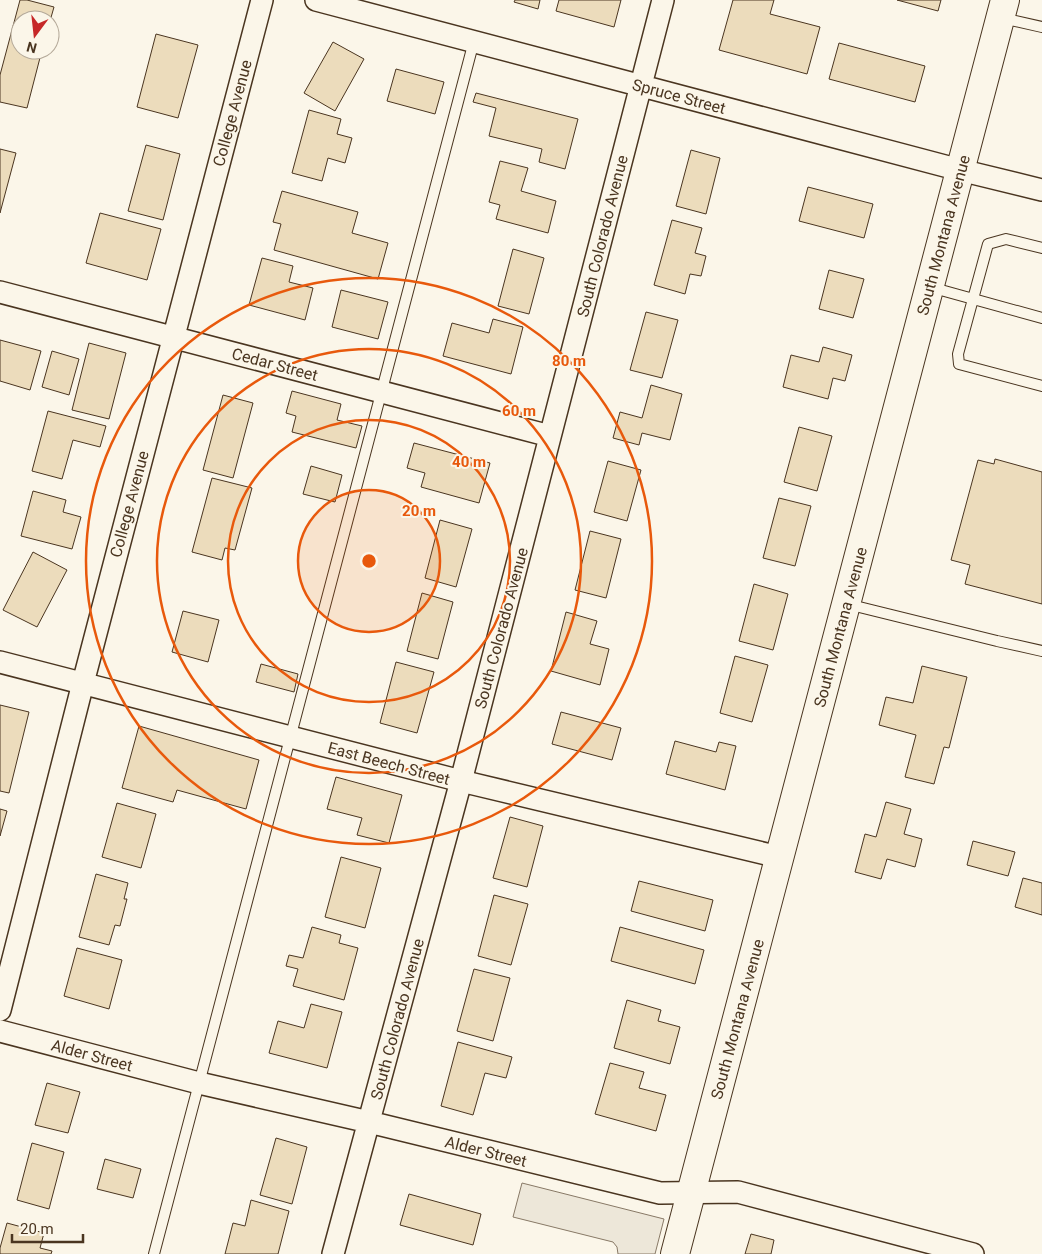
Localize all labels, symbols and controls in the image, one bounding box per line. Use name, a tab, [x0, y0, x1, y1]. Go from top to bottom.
north arrow	[10, 10, 60, 60]
text: N	[25, 39, 38, 57]
street label: College Avenue	[209, 58, 256, 169]
street label: Spruce Street	[630, 75, 728, 118]
street label: South Colorado Avenue	[573, 153, 632, 319]
street label: South Montana Avenue	[913, 153, 974, 317]
street label: Cedar Street	[230, 344, 320, 385]
text: 80 m	[552, 352, 586, 370]
text: 60 m	[502, 402, 536, 420]
street label: College Avenue	[106, 449, 153, 560]
text: 40 m	[452, 453, 486, 471]
text: 20 m	[402, 502, 436, 520]
street label: South Colorado Avenue	[471, 545, 532, 711]
street label: South Montana Avenue	[810, 545, 871, 709]
centre of rings	[360, 552, 378, 570]
street label: East Beech Street	[326, 738, 452, 789]
street label: South Colorado Avenue	[367, 936, 428, 1102]
street label: South Montana Avenue	[707, 937, 768, 1101]
street label: Alder Street	[49, 1036, 135, 1075]
street label: Alder Street	[443, 1132, 529, 1171]
scale bar	[12, 1212, 84, 1244]
text: 20 m	[20, 1220, 54, 1238]

